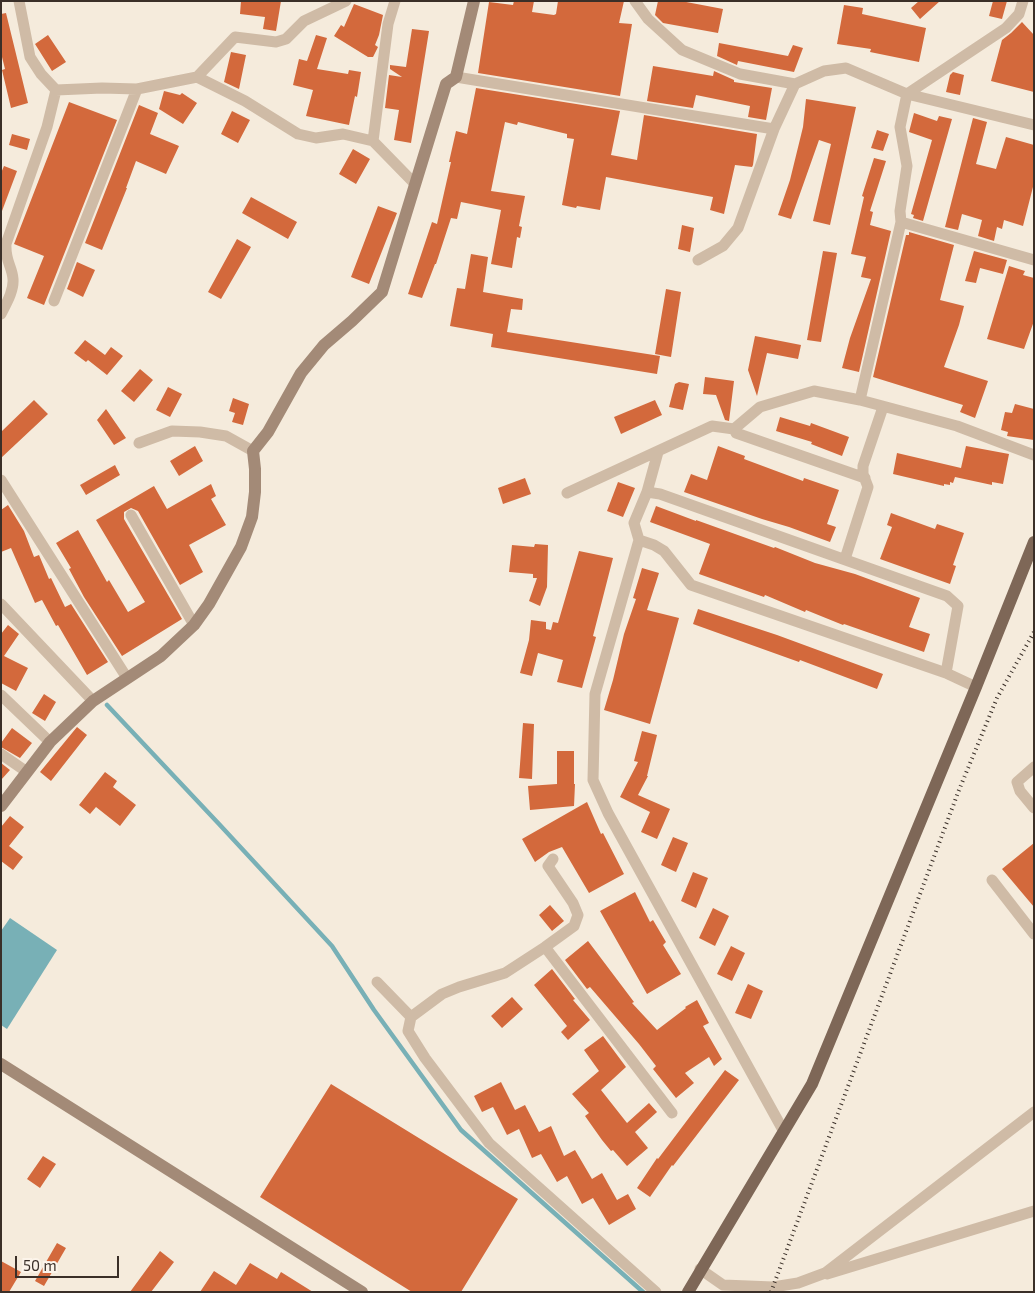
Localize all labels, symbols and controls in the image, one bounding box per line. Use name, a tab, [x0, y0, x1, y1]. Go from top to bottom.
scale bar	[18, 1246, 121, 1278]
text: 50 m	[23, 1256, 57, 1274]

